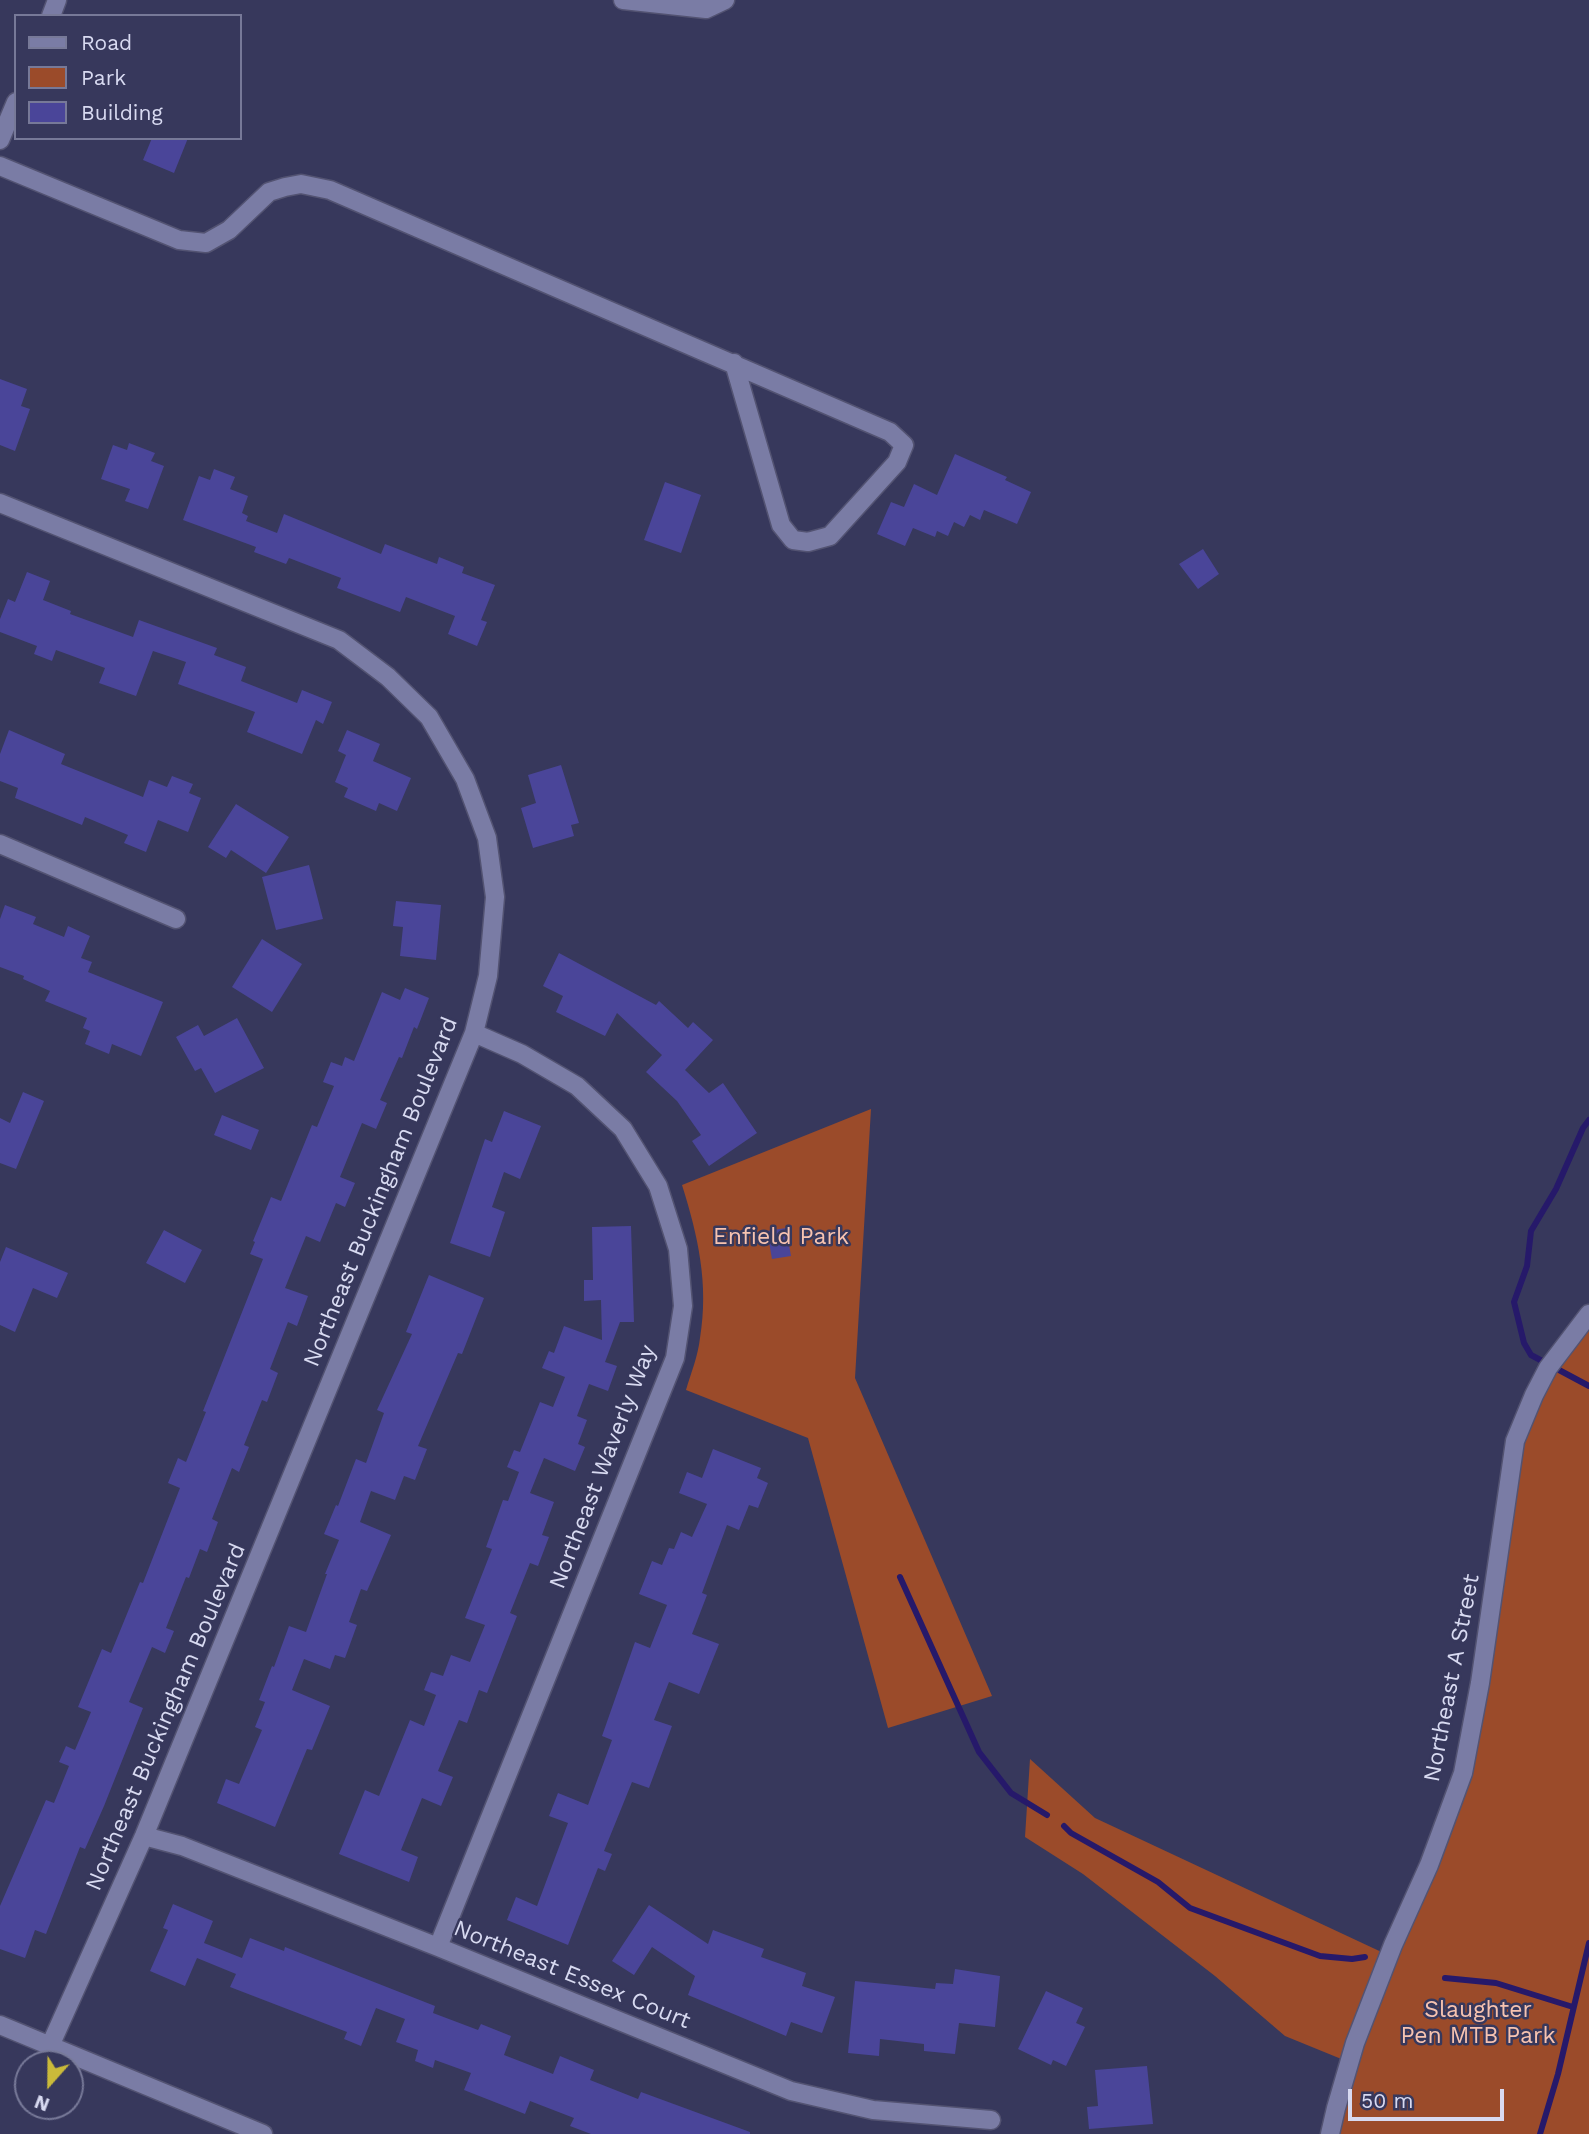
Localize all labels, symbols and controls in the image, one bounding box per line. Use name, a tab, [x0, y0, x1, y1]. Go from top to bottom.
legend	[14, 14, 242, 140]
text: Road	[81, 30, 132, 55]
text: Park	[81, 65, 126, 90]
text: Building	[81, 100, 163, 125]
street label: Northeast Buckingham Boulevard	[298, 1013, 464, 1371]
park label: Enfield Park	[713, 1223, 849, 1251]
street label: Northeast Waverly Way	[544, 1341, 662, 1593]
street label: Northeast Buckingham Boulevard	[80, 1539, 252, 1895]
street label: Northeast A Street	[1418, 1572, 1486, 1784]
street label: Northeast Essex Court	[450, 1915, 694, 2035]
park label: Slaughter Pen MTB Park	[1400, 1996, 1556, 2050]
north arrow	[14, 2050, 84, 2120]
scale bar	[1351, 2074, 1507, 2118]
text: 50 m	[1361, 2088, 1413, 2113]
text: N	[31, 2090, 53, 2116]

